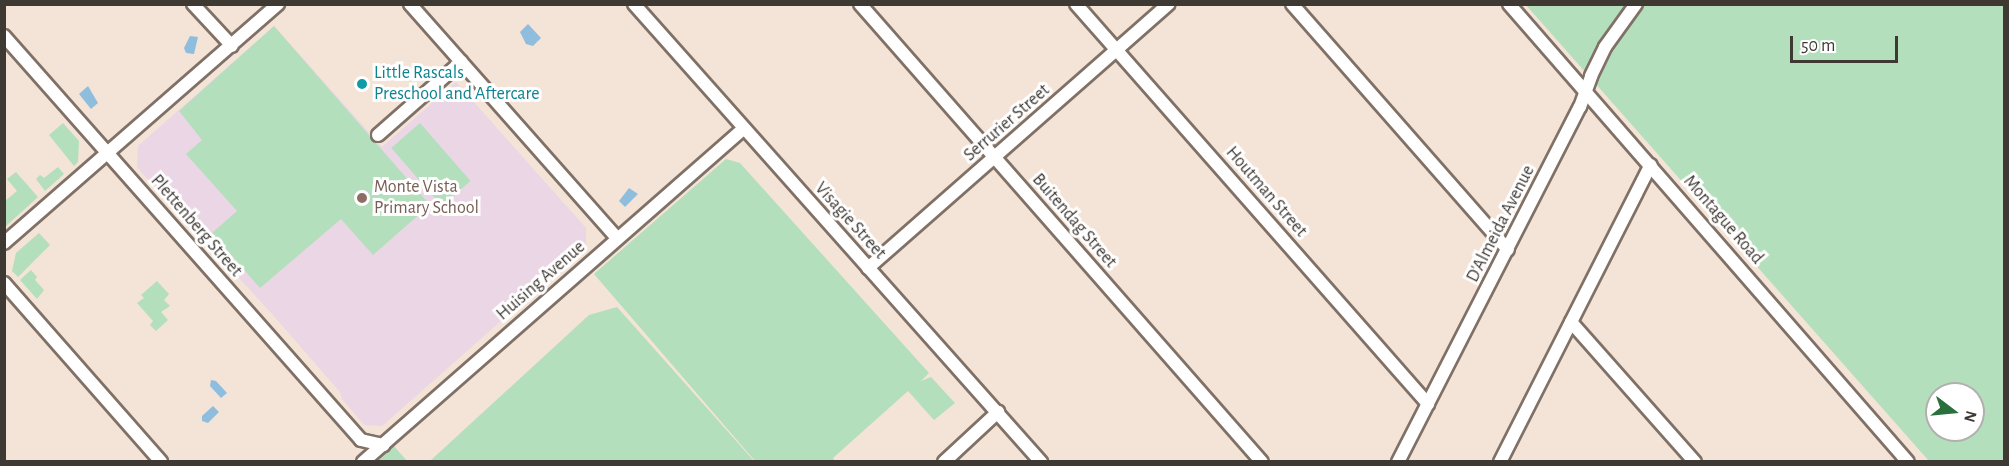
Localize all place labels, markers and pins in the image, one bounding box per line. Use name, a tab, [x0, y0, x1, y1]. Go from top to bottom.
place label: Little Rascals Preschool and Aftercare	[374, 63, 540, 106]
marker: Little Rascals Preschool and Aftercare	[355, 77, 369, 91]
place label: Monte Vista Primary School	[374, 177, 479, 219]
marker: Monte Vista Primary School	[355, 191, 369, 205]

